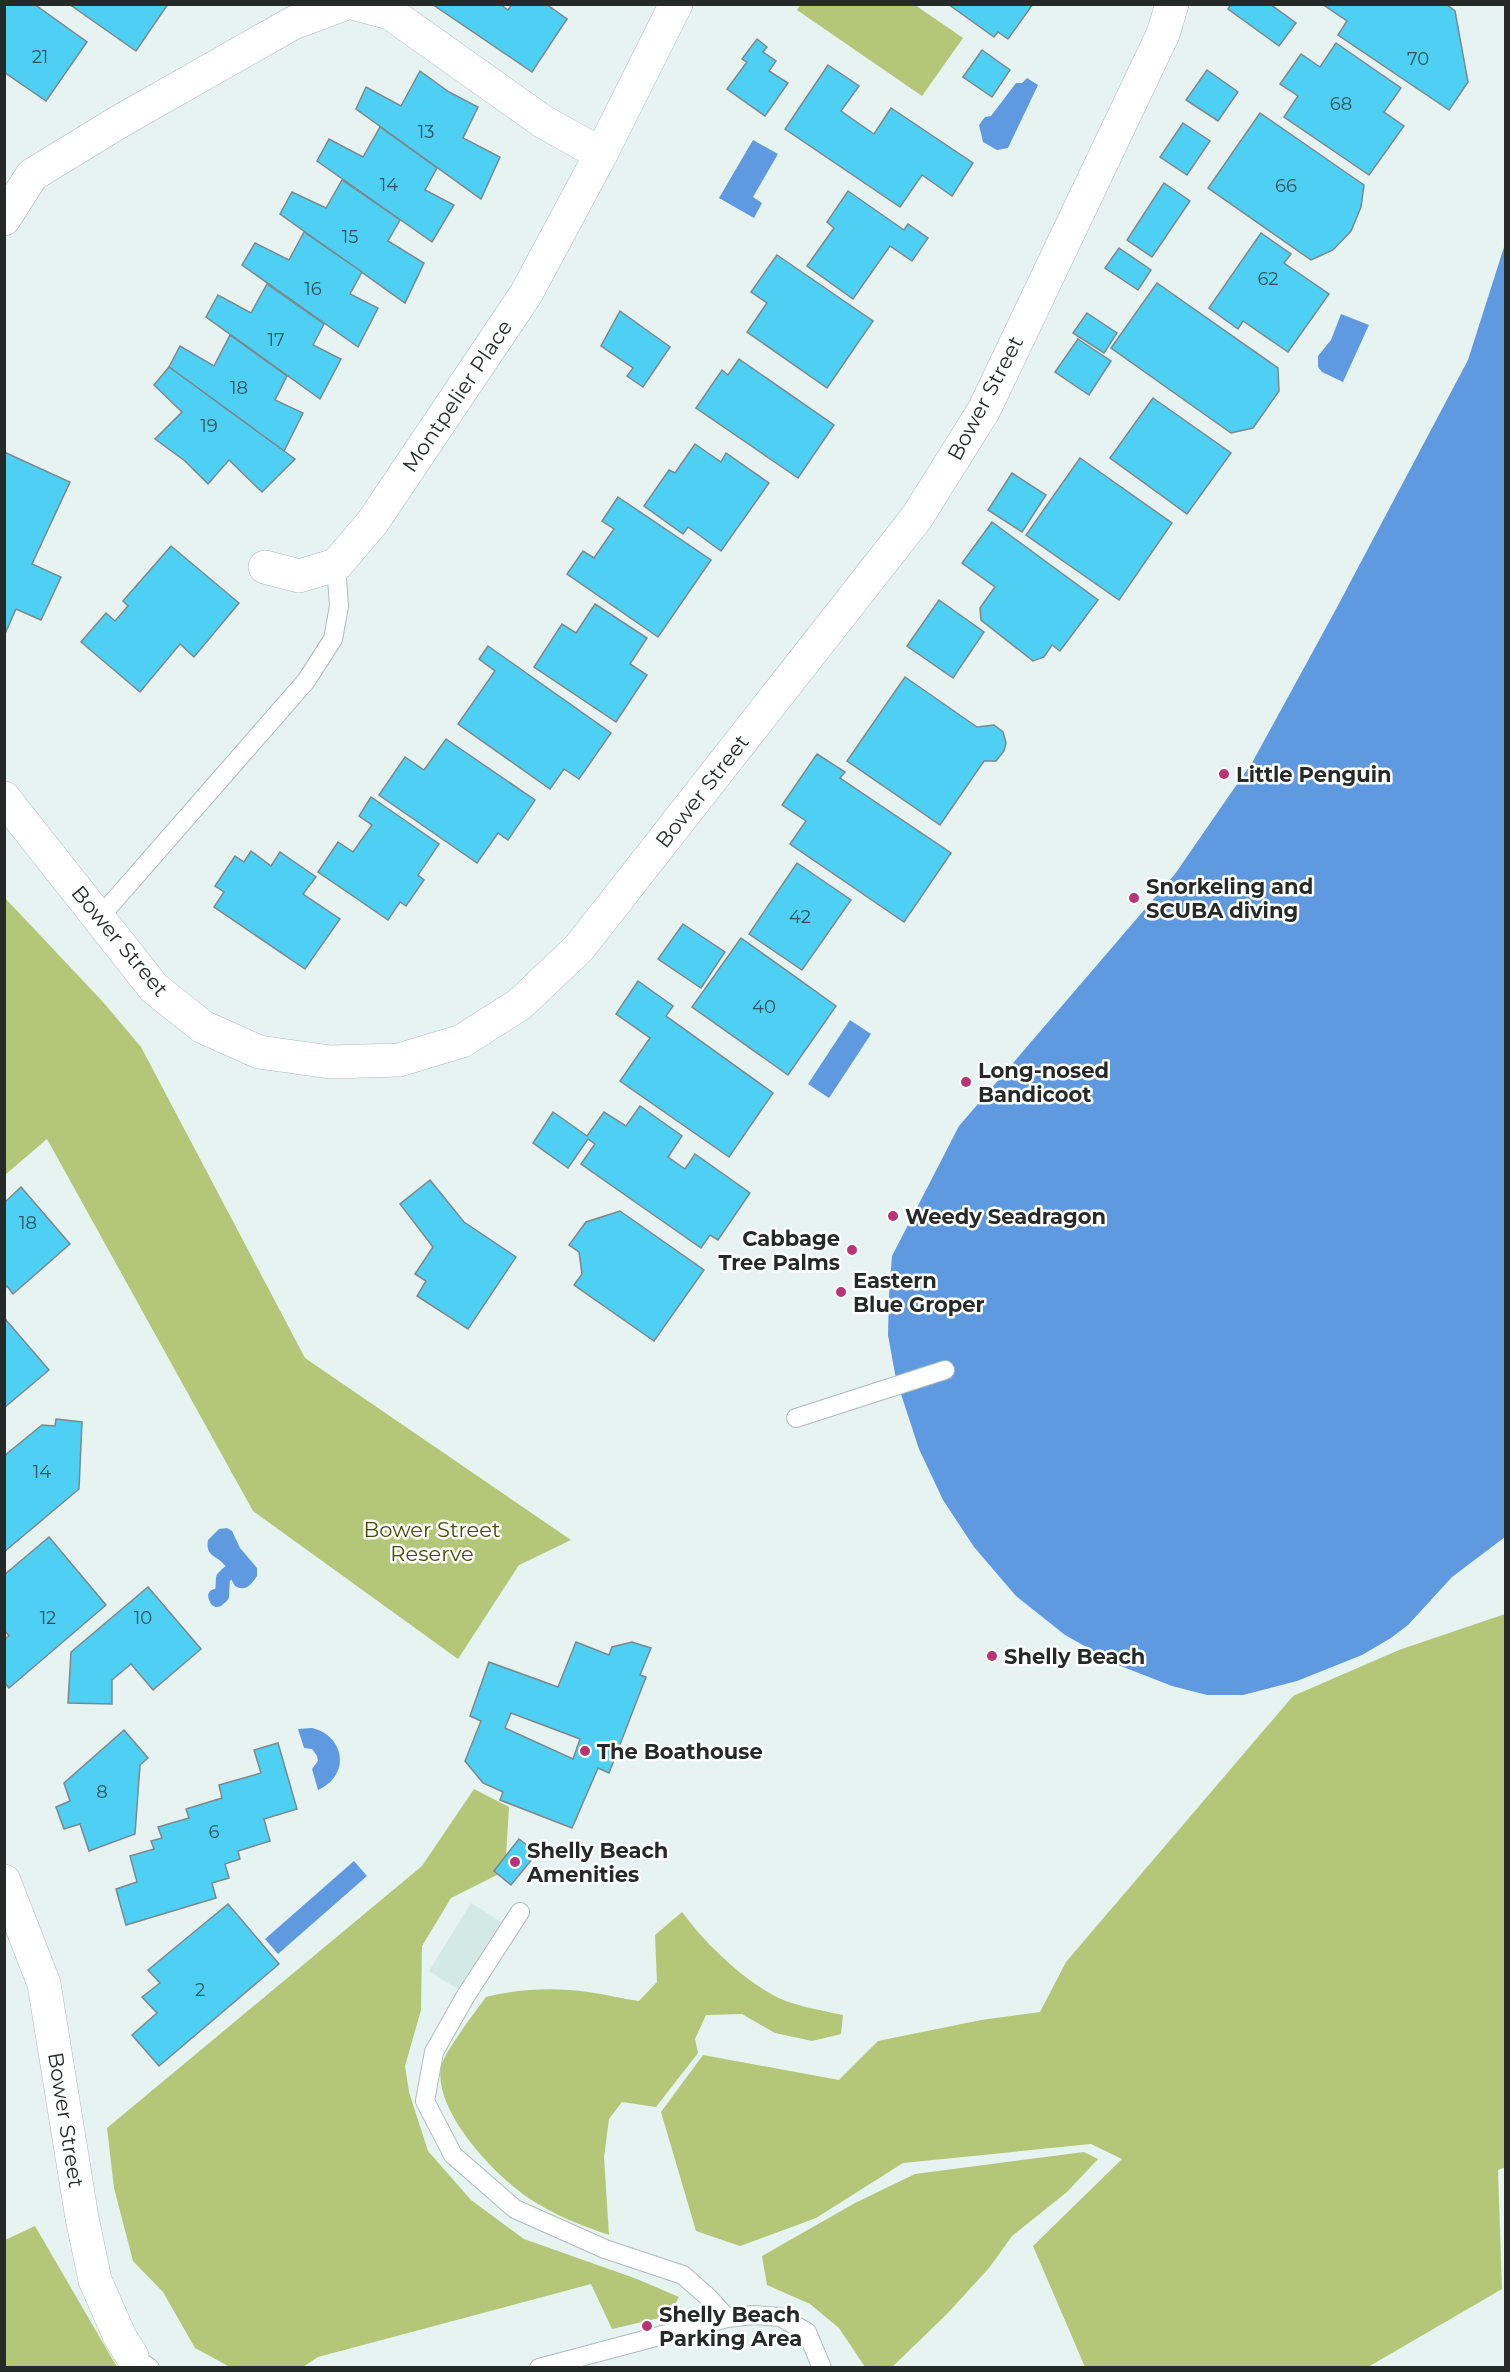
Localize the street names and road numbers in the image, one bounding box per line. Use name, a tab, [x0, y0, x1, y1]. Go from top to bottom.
street label: Montpelier Place	[397, 315, 517, 477]
street label: Bower Street	[942, 332, 1028, 464]
street label: Bower Street	[650, 729, 754, 853]
street label: Bower Street	[66, 881, 174, 1001]
street label: Bower Street	[43, 2050, 89, 2190]

